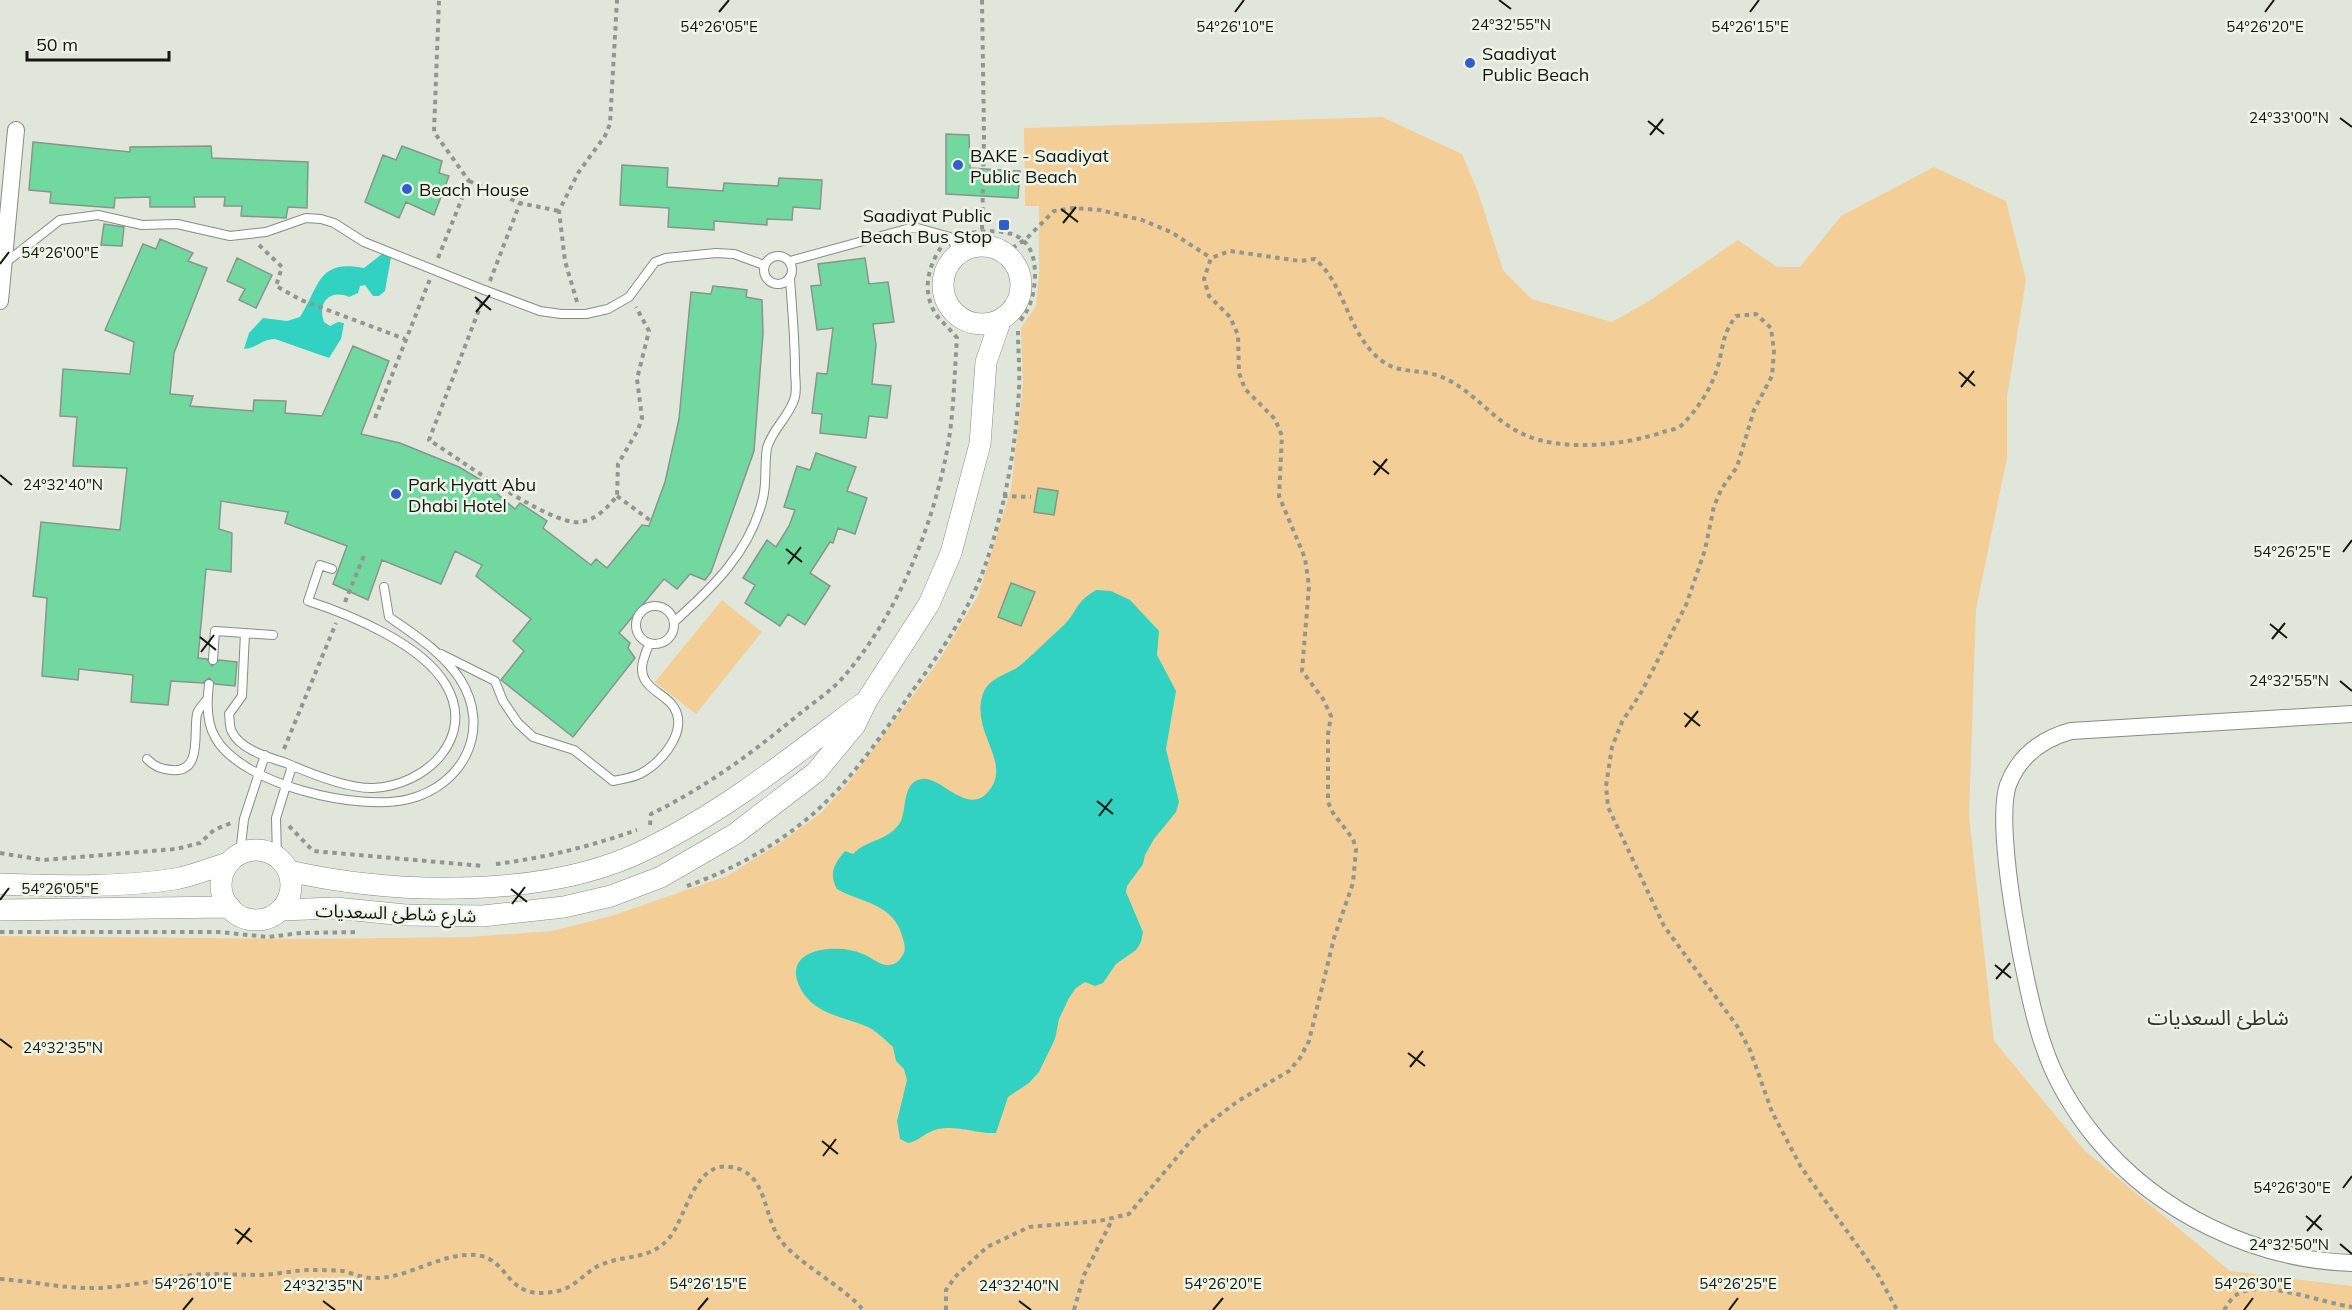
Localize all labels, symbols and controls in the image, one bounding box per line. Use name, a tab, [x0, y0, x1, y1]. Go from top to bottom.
text: 24°32'55"N	[1471, 15, 1551, 34]
text: 54°26'05"E	[680, 17, 758, 36]
text: 54°26'10"E	[1196, 17, 1274, 36]
text: 54°26'15"E	[1711, 17, 1789, 36]
text: 54°26'20"E	[2226, 17, 2304, 36]
scale bar	[27, 24, 170, 62]
text: 50 m	[36, 33, 78, 56]
place label: Saadiyat Public Beach	[1482, 42, 1589, 86]
marker: Saadiyat Public Beach	[1463, 56, 1477, 70]
text: 24°33'00"N	[2249, 108, 2329, 127]
place label: BAKE - Saadiyat Public Beach	[970, 144, 1109, 188]
marker: BAKE - Saadiyat Public Beach	[951, 158, 965, 172]
place label: Beach House	[419, 178, 529, 201]
marker: Beach House	[400, 182, 414, 196]
place label: Saadiyat Public Beach Bus Stop	[860, 204, 992, 248]
marker: Saadiyat Public Beach Bus Stop	[997, 218, 1011, 232]
text: 54°26'00"E	[21, 243, 99, 262]
place label: Park Hyatt Abu Dhabi Hotel	[408, 473, 536, 517]
text: 24°32'40"N	[23, 475, 103, 494]
marker: Park Hyatt Abu Dhabi Hotel	[389, 487, 403, 501]
text: 54°26'25"E	[2253, 542, 2331, 561]
text: 24°32'55"N	[2249, 671, 2329, 690]
text: 54°26'05"E	[21, 879, 99, 898]
street label: شارع شاطئ السعديات	[315, 899, 477, 930]
district label: شاطئ السعديات	[2147, 1004, 2289, 1030]
text: 24°32'35"N	[23, 1038, 103, 1057]
text: 54°26'30"E	[2253, 1178, 2331, 1197]
text: 24°32'50"N	[2249, 1235, 2329, 1254]
text: 54°26'10"E	[154, 1274, 232, 1293]
text: 54°26'15"E	[669, 1274, 747, 1293]
text: 54°26'20"E	[1184, 1274, 1262, 1293]
text: 54°26'25"E	[1699, 1274, 1777, 1293]
text: 54°26'30"E	[2214, 1274, 2292, 1293]
text: 24°32'35"N	[283, 1276, 363, 1295]
text: 24°32'40"N	[979, 1276, 1059, 1295]

